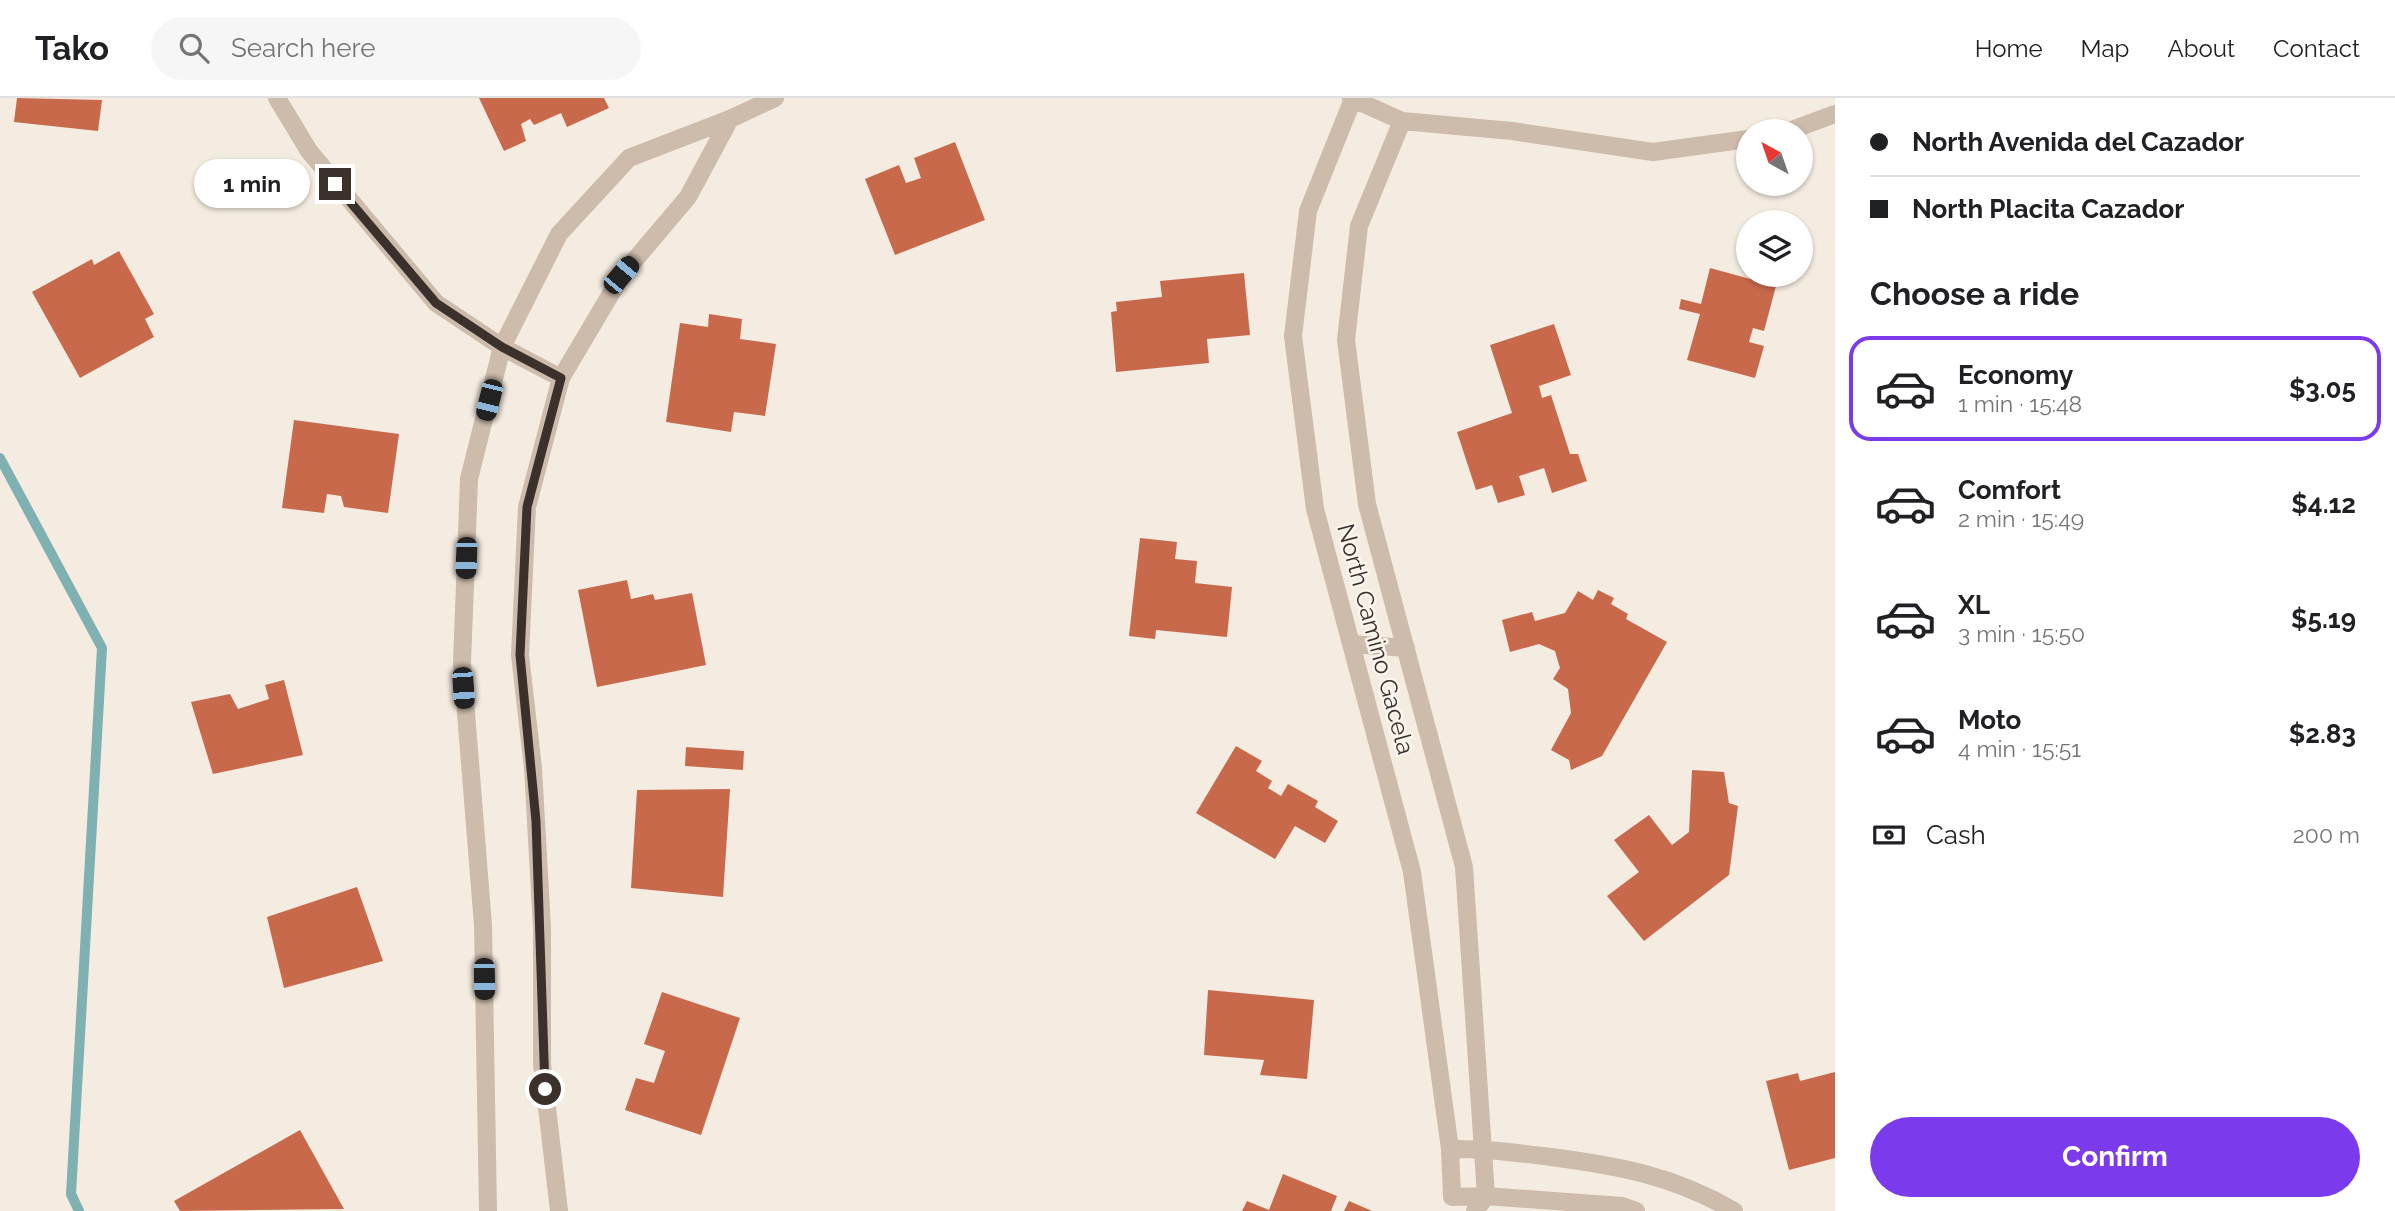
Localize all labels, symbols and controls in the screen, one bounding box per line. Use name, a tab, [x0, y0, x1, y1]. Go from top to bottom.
search box	[151, 17, 641, 80]
text: Tako	[35, 29, 109, 68]
icon: search	[175, 29, 213, 67]
text: Search here	[231, 33, 375, 63]
text: Home	[1975, 34, 2043, 63]
text: Map	[2081, 34, 2129, 63]
text: About	[2167, 34, 2235, 63]
text: Contact	[2273, 34, 2360, 63]
north arrow	[1736, 119, 1813, 196]
map controls	[1736, 119, 1813, 287]
text: North Avenida del Cazador	[1912, 127, 2244, 157]
callout: 1 min	[195, 160, 310, 208]
route end	[319, 168, 351, 200]
text: 1 min	[223, 170, 281, 197]
text: North Placita Cazador	[1912, 194, 2184, 224]
button: layers	[1736, 210, 1813, 287]
car	[600, 252, 643, 298]
text: Choose a ride	[1870, 275, 2079, 312]
icon: car	[1874, 357, 1937, 420]
text: Economy	[1958, 360, 2073, 390]
text: $3.05	[2289, 374, 2356, 404]
car	[474, 377, 505, 423]
text: 1 min · 15:48	[1958, 390, 2082, 417]
icon: car	[1874, 472, 1937, 535]
text: Comfort	[1958, 475, 2061, 505]
text: $4.12	[2291, 489, 2356, 519]
text: 2 min · 15:49	[1958, 505, 2084, 532]
street label: North Camino Gacela	[1331, 521, 1421, 757]
car	[455, 537, 478, 579]
icon: car	[1874, 587, 1937, 650]
text: XL	[1958, 590, 1990, 620]
text: $5.19	[2291, 604, 2356, 634]
text: 3 min · 15:50	[1958, 620, 2085, 647]
car	[452, 666, 475, 710]
icon: car	[1874, 702, 1937, 765]
text: Moto	[1958, 705, 2021, 735]
text: $2.83	[2289, 719, 2356, 749]
text: 4 min · 15:51	[1958, 735, 2081, 762]
icon: cash	[1870, 816, 1908, 854]
text: Cash	[1926, 820, 1986, 850]
text: 200 m	[2293, 821, 2360, 848]
car	[474, 958, 495, 1000]
route start	[529, 1073, 561, 1105]
button: Confirm	[1870, 1117, 2360, 1197]

